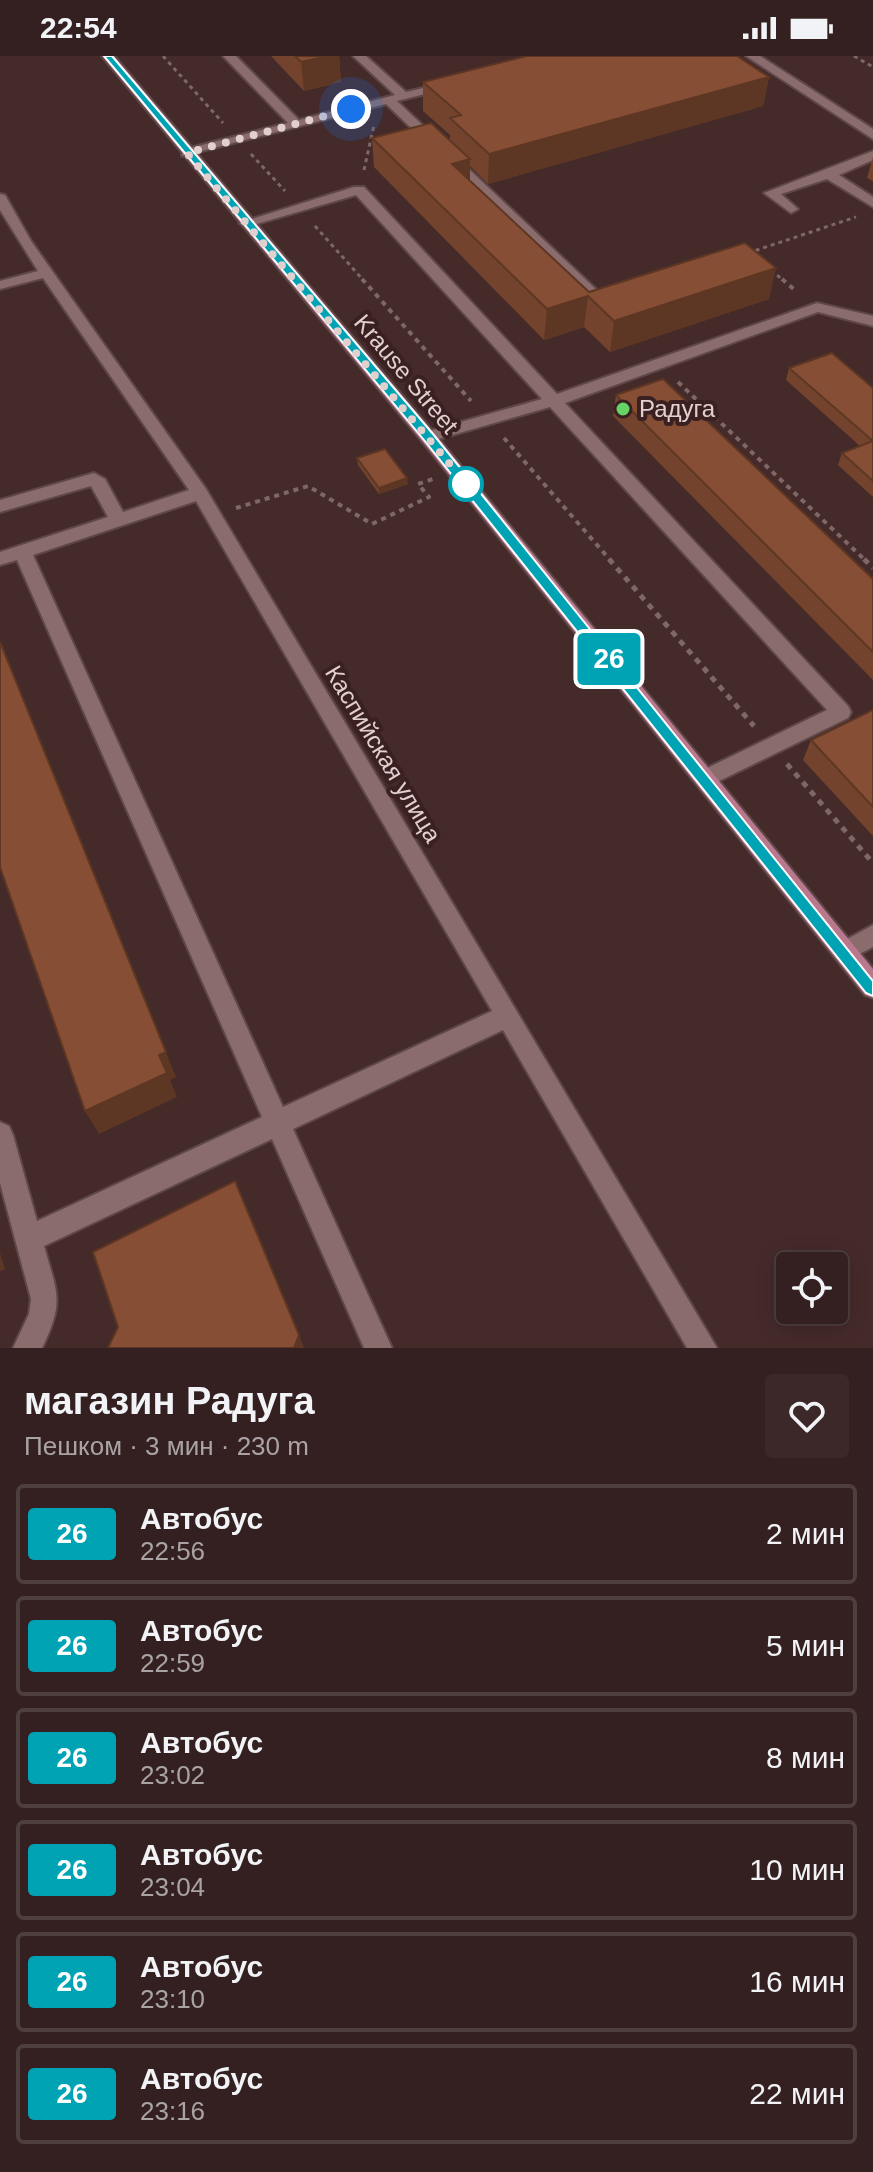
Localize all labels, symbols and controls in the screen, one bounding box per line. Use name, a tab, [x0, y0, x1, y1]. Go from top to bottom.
text: 22:54	[40, 11, 117, 44]
your location	[331, 89, 371, 129]
street label: Krause Street	[349, 309, 464, 439]
place label: Радуга	[639, 395, 716, 422]
marker: Радуга	[614, 400, 632, 418]
unlabelled marker	[449, 467, 483, 501]
line badge: 26	[573, 633, 645, 685]
text: 26	[593, 643, 625, 674]
street label: Каспийская улица	[320, 661, 447, 847]
map controls	[776, 1252, 848, 1324]
button: locate	[776, 1252, 848, 1324]
button: heart	[765, 1374, 849, 1458]
text: магазин Радуга	[24, 1380, 315, 1422]
text: Пешком · 3 мин · 230 m	[24, 1431, 309, 1461]
text: Автобус	[140, 1502, 263, 1535]
text: 2 мин	[766, 1517, 845, 1550]
text: 26	[56, 1518, 88, 1549]
text: 22:56	[140, 1536, 205, 1566]
text: Автобус	[140, 1614, 263, 1647]
text: 5 мин	[766, 1629, 845, 1662]
text: 26	[56, 1630, 88, 1661]
text: 22:59	[140, 1648, 205, 1678]
text: Автобус	[140, 1726, 263, 1759]
text: 8 мин	[766, 1741, 845, 1774]
text: 26	[56, 1742, 88, 1773]
text: 23:02	[140, 1760, 205, 1790]
text: Автобус	[140, 1838, 263, 1871]
text: 10 мин	[749, 1853, 845, 1886]
text: 26	[56, 1854, 88, 1885]
text: 23:04	[140, 1872, 205, 1902]
text: Автобус	[140, 1950, 263, 1983]
text: 16 мин	[749, 1965, 845, 1998]
text: 26	[56, 1966, 88, 1997]
text: 23:10	[140, 1984, 205, 2014]
text: Автобус	[140, 2062, 263, 2095]
text: 22 мин	[749, 2077, 845, 2110]
text: 26	[56, 2078, 88, 2109]
text: 23:16	[140, 2096, 205, 2126]

